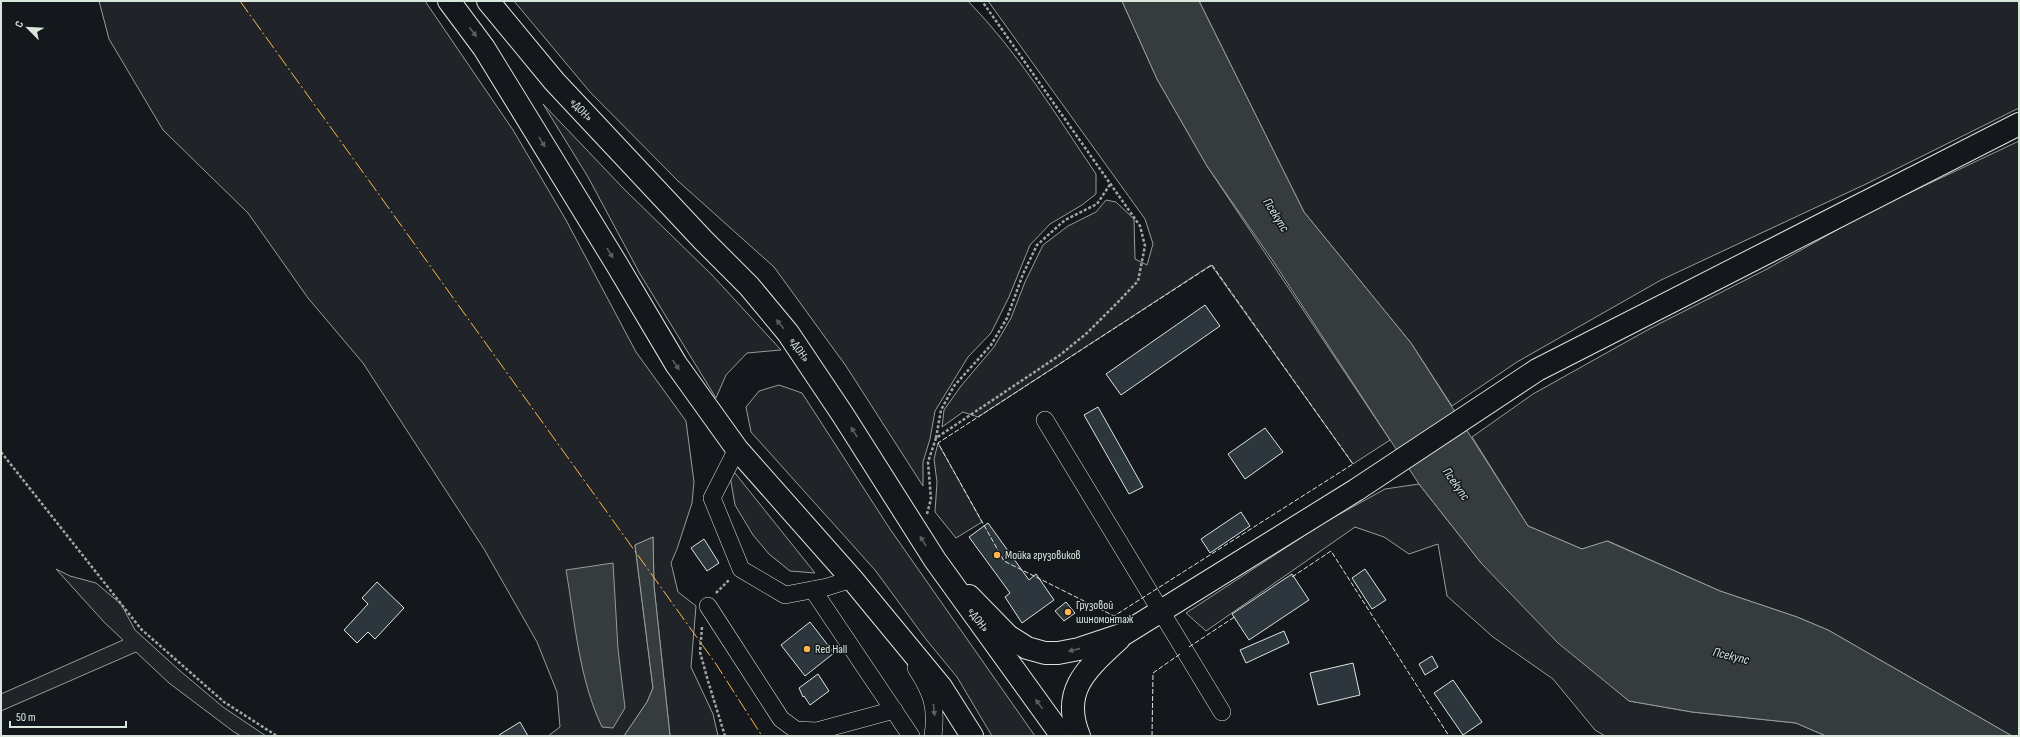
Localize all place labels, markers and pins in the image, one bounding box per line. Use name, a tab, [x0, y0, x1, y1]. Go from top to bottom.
place label: Мойка грузовиков	[1005, 548, 1081, 563]
marker: Мойка грузовиков	[992, 550, 1002, 560]
place label: Грузовой шиномонтаж	[1076, 598, 1134, 627]
marker: Грузовой шиномонтаж	[1063, 607, 1073, 617]
place label: Red Hall	[815, 642, 847, 657]
marker: Red Hall	[802, 644, 812, 654]

